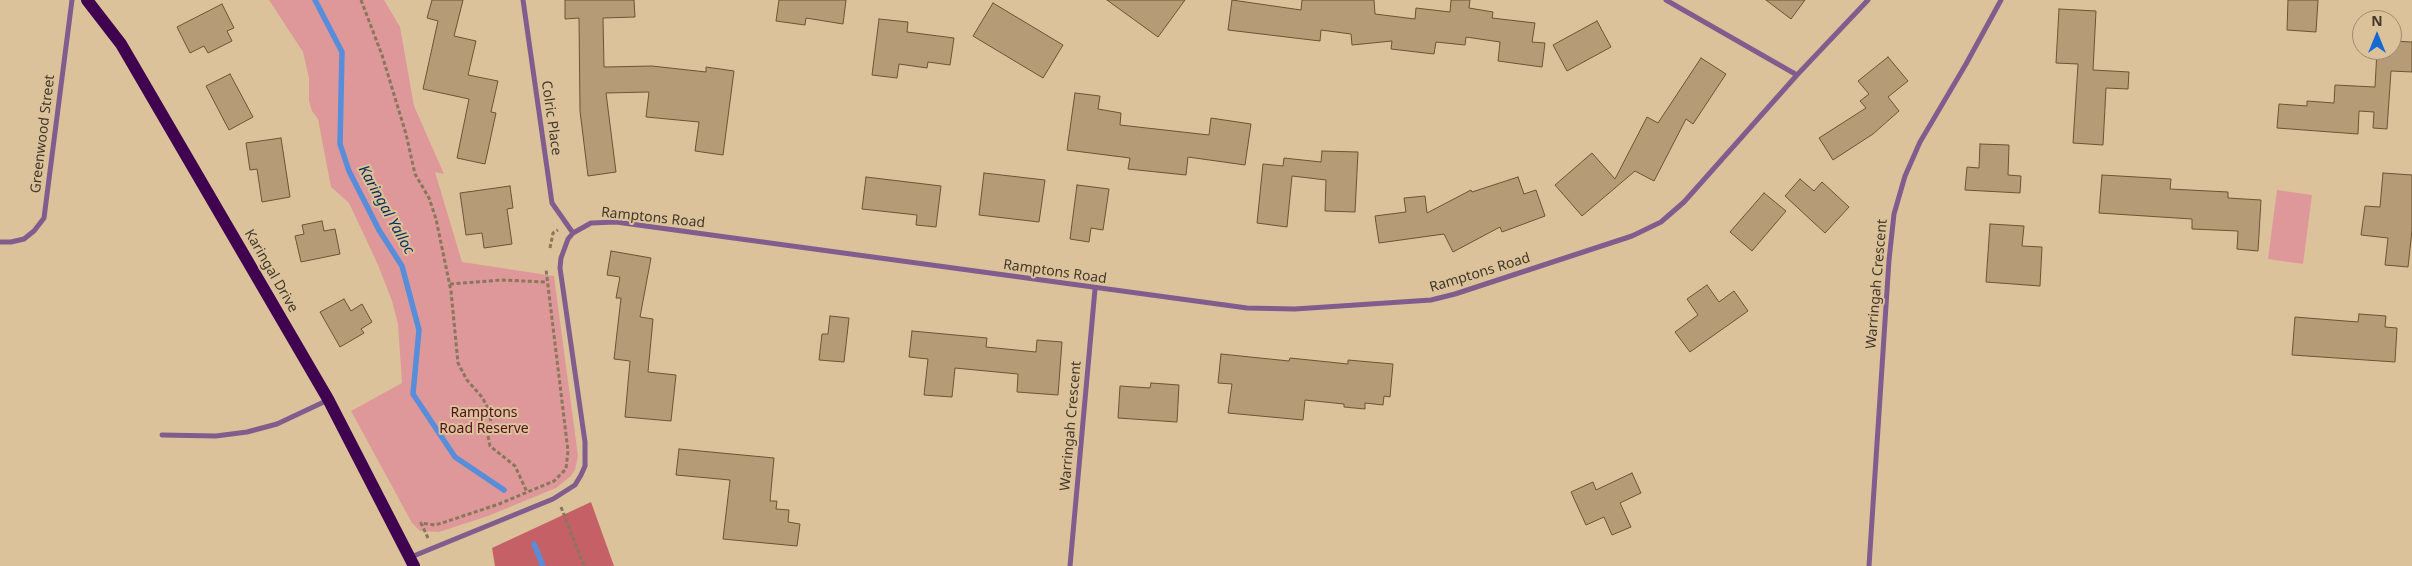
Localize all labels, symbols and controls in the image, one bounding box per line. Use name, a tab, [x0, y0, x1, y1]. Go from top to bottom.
north arrow	[2352, 10, 2402, 60]
text: N	[2371, 11, 2383, 30]
street label: Greenwood Street	[27, 74, 59, 194]
street label: Colric Place	[537, 80, 565, 156]
water label: Karingal Yalloc	[354, 162, 418, 258]
street label: Ramptons Road	[600, 204, 706, 232]
street label: Warringah Crescent	[1863, 218, 1891, 350]
street label: Karingal Drive	[240, 227, 302, 315]
street label: Ramptons Road	[1428, 250, 1532, 296]
street label: Ramptons Road	[1002, 256, 1108, 288]
street label: Warringah Crescent	[1057, 360, 1085, 492]
park label: Ramptons Road Reserve	[439, 405, 529, 438]

